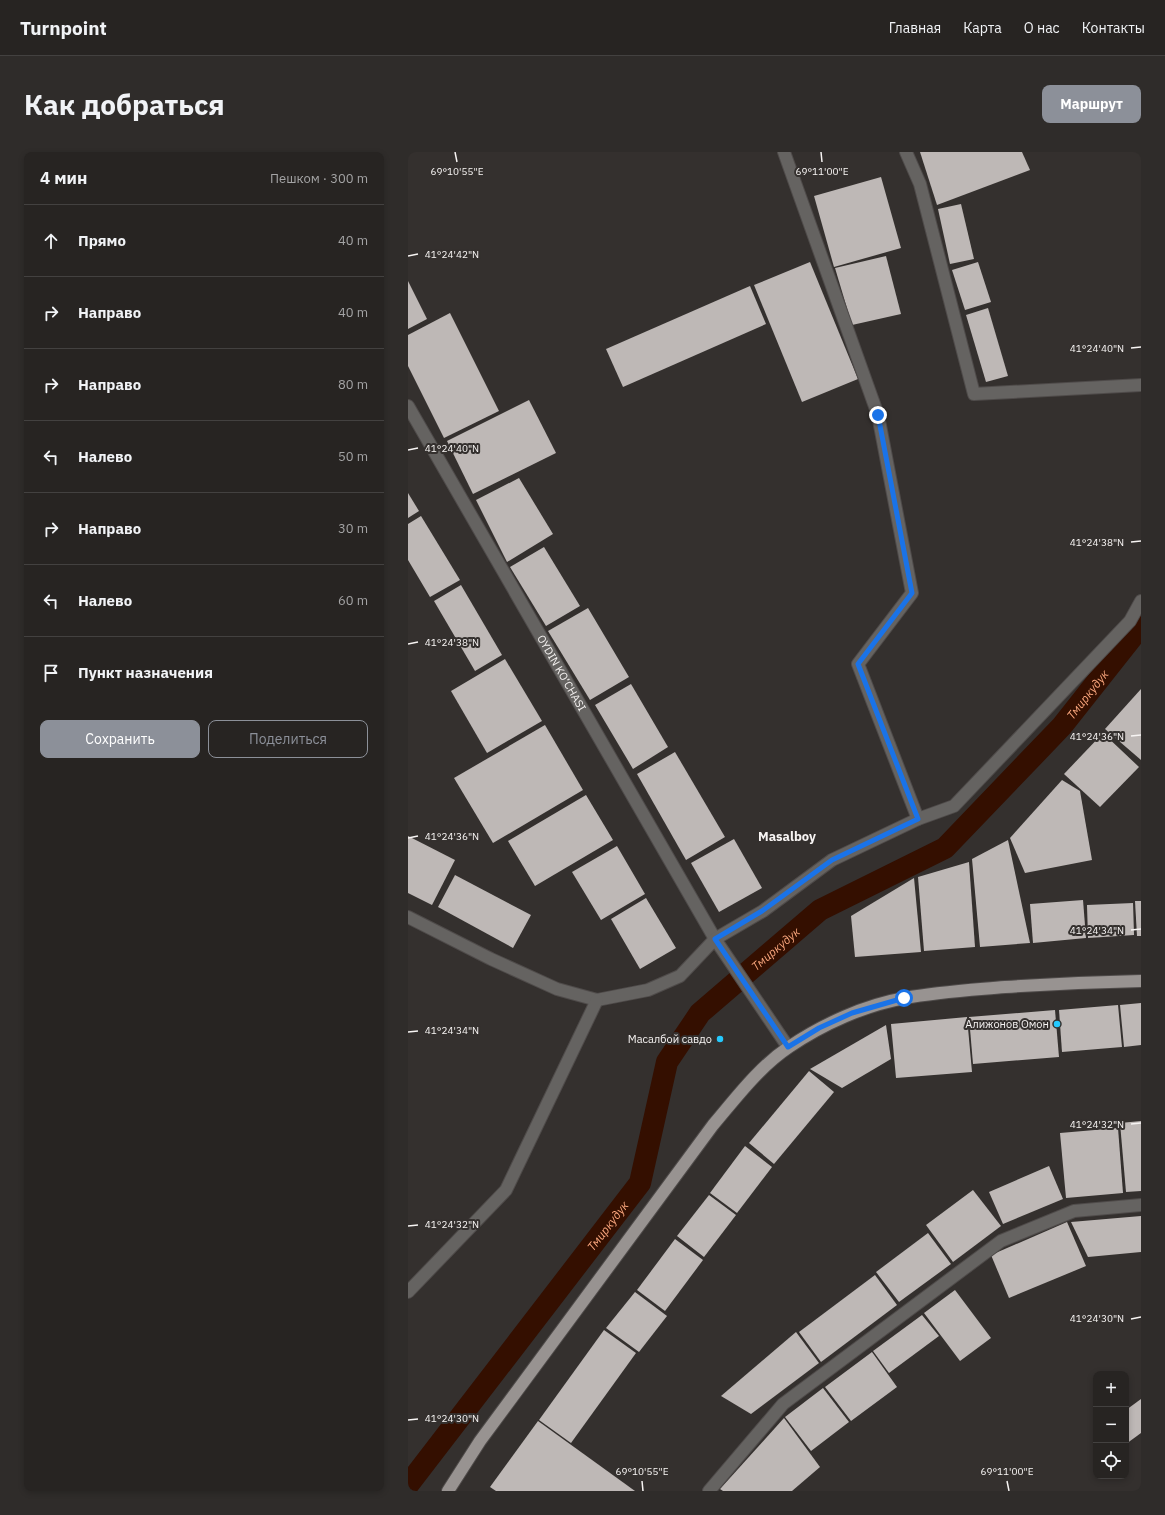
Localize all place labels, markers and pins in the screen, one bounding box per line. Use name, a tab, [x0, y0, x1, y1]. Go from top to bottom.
place label: Алижонов Омон	[965, 1017, 1049, 1031]
marker: Алижонов Омон	[1052, 1019, 1062, 1029]
place label: Масалбой савдо	[628, 1032, 712, 1046]
marker: Масалбой савдо	[715, 1034, 725, 1044]

